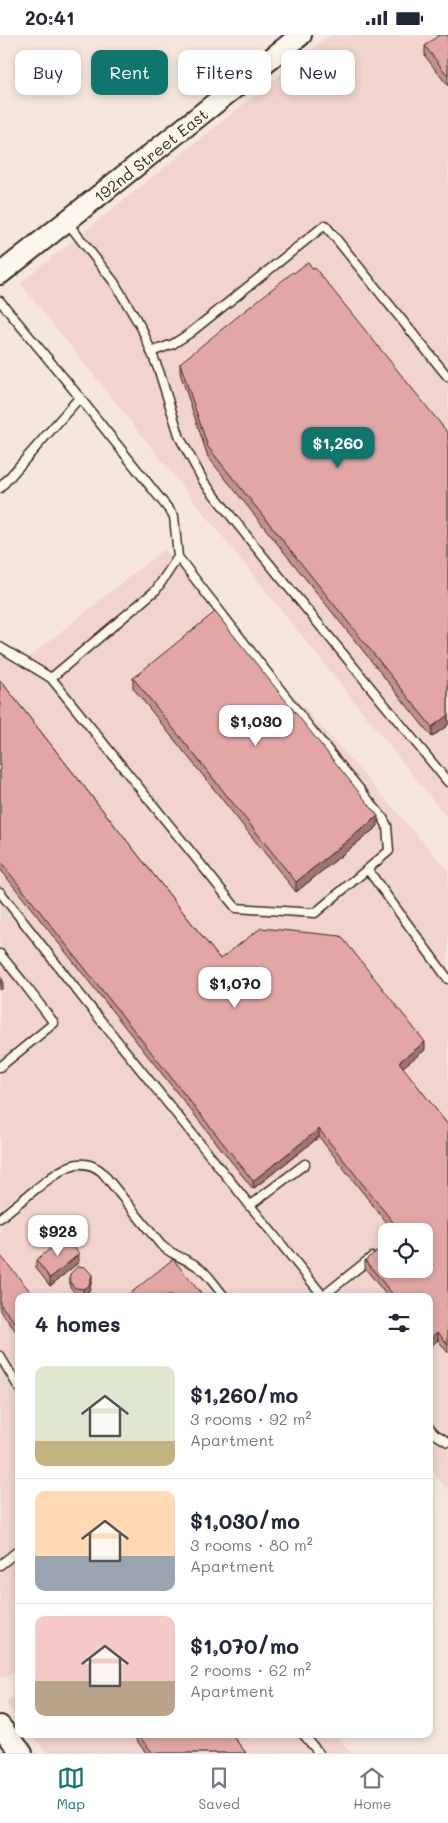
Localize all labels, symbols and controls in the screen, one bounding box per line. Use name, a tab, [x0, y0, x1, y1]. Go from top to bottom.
text: 20:41	[25, 5, 74, 30]
chip: Buy	[15, 50, 81, 95]
chip: Rent	[91, 50, 168, 95]
chip: Filters	[178, 50, 271, 95]
chip: New	[281, 50, 355, 95]
street label: 192nd Street East	[89, 103, 212, 206]
pin: $1,260	[297, 427, 379, 469]
text: $1,260	[313, 432, 363, 453]
pin: $1,030	[215, 705, 297, 747]
text: $1,030	[230, 710, 282, 731]
pin: $1,070	[194, 967, 276, 1009]
text: $1,070	[209, 972, 261, 993]
pin: $928	[28, 1215, 88, 1257]
text: $928	[39, 1220, 77, 1241]
map controls	[378, 1223, 433, 1278]
button: locate	[378, 1223, 433, 1278]
icon: filters	[385, 1309, 413, 1337]
text: 4 homes	[35, 1310, 121, 1337]
text: $1,260/mo	[190, 1381, 298, 1408]
icon: home	[75, 1386, 135, 1446]
text: 3 rooms · 92 m²	[190, 1408, 312, 1429]
text: Apartment	[190, 1429, 275, 1450]
text: $1,030/mo	[190, 1507, 300, 1534]
icon: home	[75, 1511, 135, 1571]
text: 3 rooms · 80 m²	[190, 1534, 313, 1555]
text: Apartment	[190, 1555, 275, 1576]
text: $1,070/mo	[190, 1632, 299, 1659]
icon: home	[75, 1636, 135, 1696]
text: 2 rooms · 62 m²	[190, 1659, 311, 1680]
text: Apartment	[190, 1680, 275, 1701]
tab: Map	[57, 1764, 85, 1813]
tab: Saved	[198, 1764, 240, 1813]
tab: Home	[353, 1764, 391, 1813]

